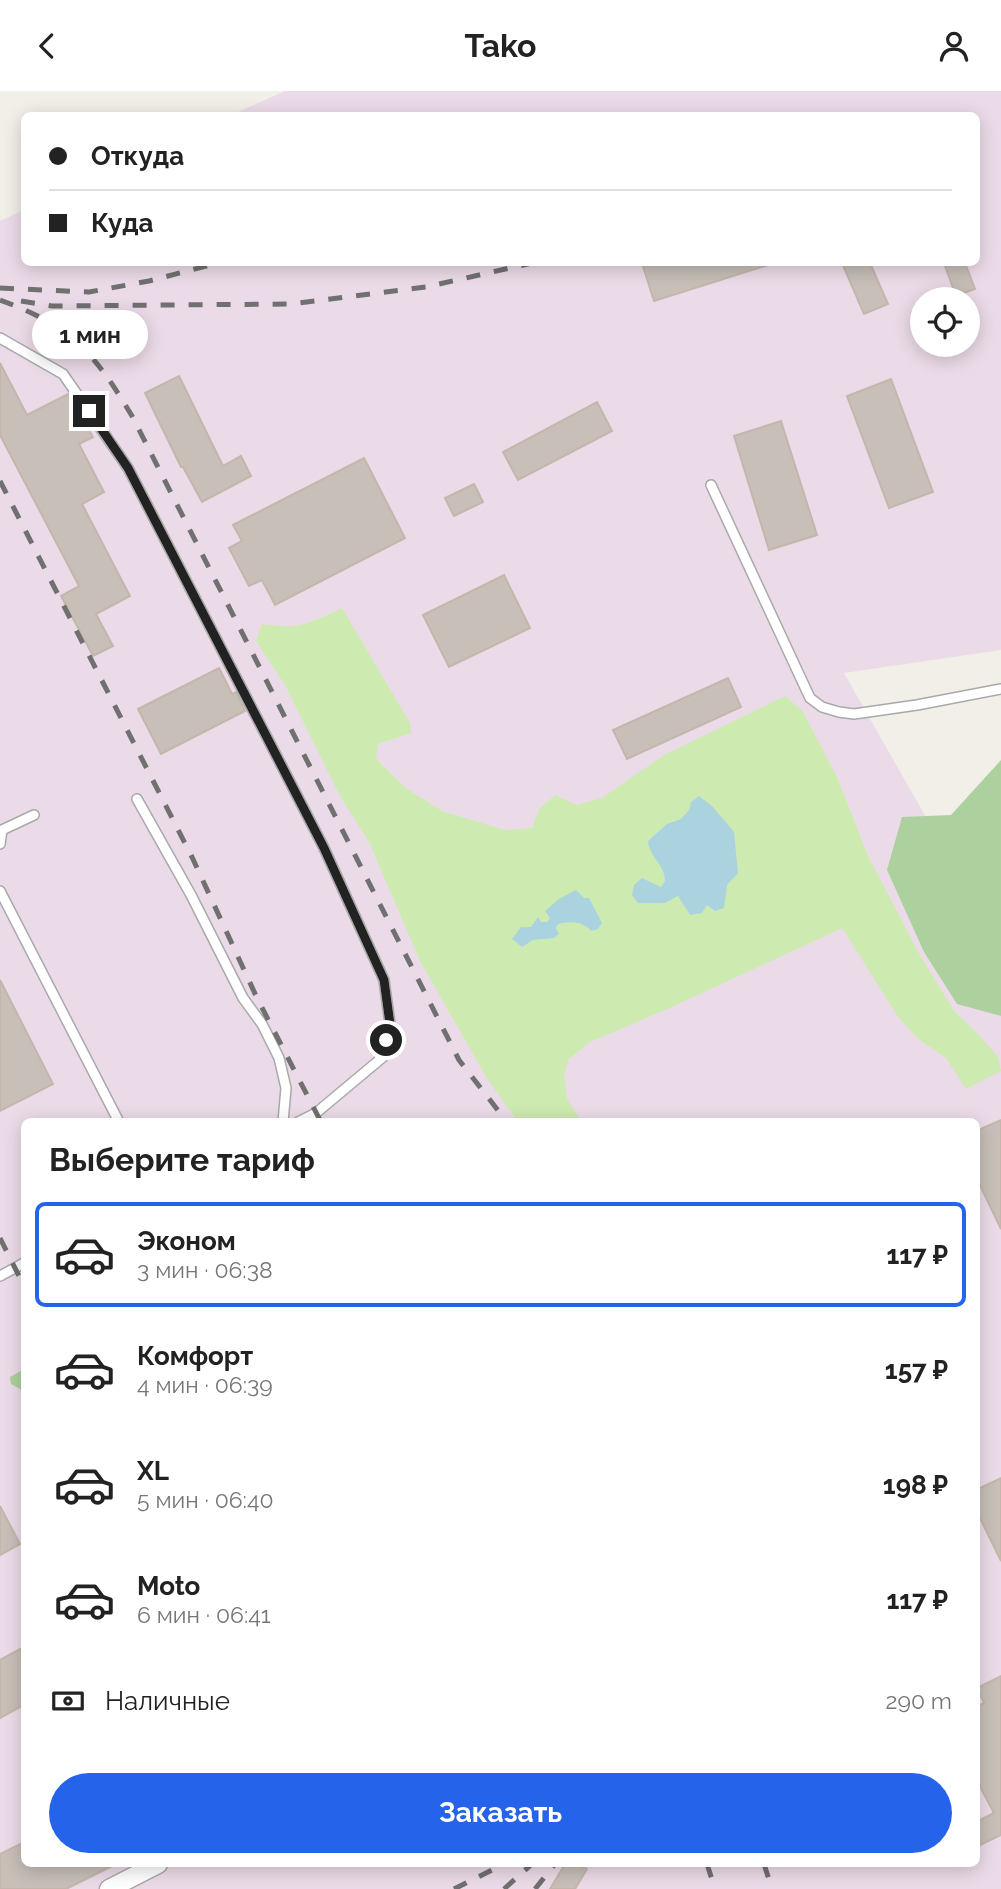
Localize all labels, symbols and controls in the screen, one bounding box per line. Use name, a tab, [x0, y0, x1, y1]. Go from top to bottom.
icon: back	[28, 27, 66, 65]
text: Tako	[465, 27, 536, 64]
icon: person	[935, 27, 973, 65]
text: Откуда	[91, 141, 184, 171]
text: Куда	[91, 208, 154, 238]
map controls	[910, 287, 980, 357]
button: locate	[910, 287, 980, 357]
callout: 1 мин	[31, 309, 147, 359]
text: 1 мин	[59, 321, 121, 348]
route end	[73, 395, 105, 427]
route start	[370, 1024, 402, 1056]
text: Выберите тариф	[49, 1141, 315, 1178]
icon: car	[53, 1223, 116, 1286]
text: Эконом	[137, 1226, 236, 1256]
text: 117 ₽	[886, 1240, 948, 1270]
text: 3 мин · 06:38	[137, 1256, 273, 1283]
icon: car	[53, 1338, 116, 1401]
text: Комфорт	[137, 1341, 253, 1371]
text: 157 ₽	[885, 1355, 948, 1385]
text: 4 мин · 06:39	[137, 1371, 273, 1398]
icon: car	[53, 1453, 116, 1516]
text: XL	[137, 1456, 169, 1486]
text: 198 ₽	[883, 1470, 948, 1500]
text: 5 мин · 06:40	[137, 1486, 274, 1513]
icon: car	[53, 1568, 116, 1631]
text: Moto	[137, 1571, 200, 1601]
text: 117 ₽	[886, 1585, 948, 1615]
text: 6 мин · 06:41	[137, 1601, 271, 1628]
icon: cash	[49, 1682, 87, 1720]
text: Наличные	[105, 1686, 230, 1716]
text: 290 m	[885, 1687, 952, 1714]
button: Заказать	[49, 1773, 952, 1853]

